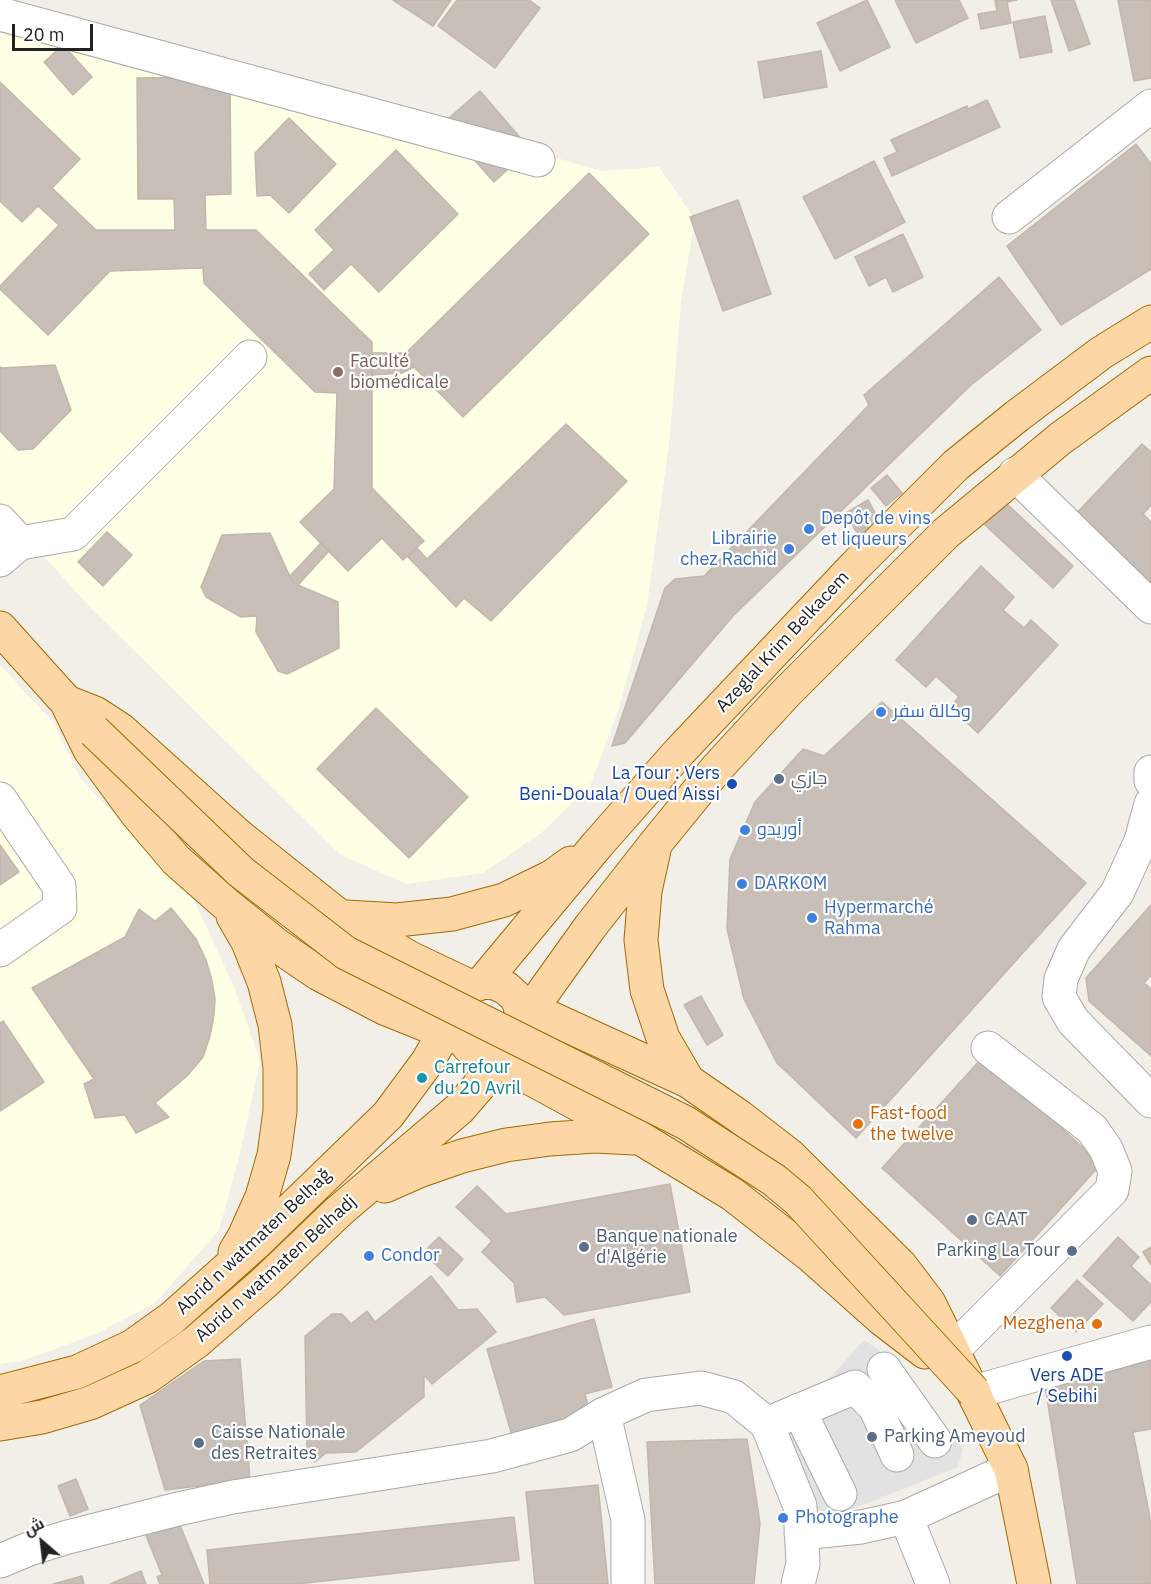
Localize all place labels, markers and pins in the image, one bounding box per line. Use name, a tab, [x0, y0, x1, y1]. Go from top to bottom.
place label: Faculté biomédicale	[350, 351, 449, 394]
marker: Faculté biomédicale	[331, 365, 345, 379]
place label: Depôt de vins et liqueurs	[821, 508, 931, 550]
marker: Depôt de vins et liqueurs	[802, 522, 816, 536]
place label: Librairie chez Rachid	[680, 528, 777, 570]
marker: Librairie chez Rachid	[782, 542, 796, 556]
place label: وكالة سفر	[893, 701, 971, 723]
marker: وكالة سفر	[874, 705, 888, 719]
place label: La Tour : Vers Beni-Douala / Oued Aissi	[519, 763, 720, 806]
place label: جازي	[791, 768, 827, 790]
marker: جازي	[772, 772, 786, 786]
marker: La Tour : Vers Beni-Douala / Oued Aissi	[725, 777, 739, 791]
place label: أوريدو	[757, 819, 802, 841]
marker: أوريدو	[738, 823, 752, 837]
place label: DARKOM	[754, 873, 827, 895]
marker: DARKOM	[735, 877, 749, 891]
place label: Hypermarché Rahma	[824, 897, 934, 940]
marker: Hypermarché Rahma	[805, 911, 819, 925]
place label: Carrefour du 20 Avril	[434, 1057, 521, 1100]
marker: Carrefour du 20 Avril	[415, 1071, 429, 1085]
place label: Fast-food the twelve	[870, 1103, 954, 1146]
marker: Fast-food the twelve	[851, 1117, 865, 1131]
place label: CAAT	[984, 1209, 1028, 1231]
marker: CAAT	[965, 1213, 979, 1227]
place label: Banque nationale d'Algérie	[596, 1226, 738, 1268]
marker: Banque nationale d'Algérie	[577, 1240, 591, 1254]
place label: Parking La Tour	[936, 1240, 1060, 1262]
marker: Parking La Tour	[1065, 1244, 1079, 1258]
place label: Condor	[381, 1245, 440, 1267]
marker: Condor	[362, 1249, 376, 1263]
place label: Mezghena	[1003, 1313, 1085, 1335]
marker: Mezghena	[1090, 1317, 1104, 1331]
marker: Vers ADE / Sebihi	[1060, 1349, 1074, 1363]
place label: Vers ADE / Sebihi	[1030, 1365, 1104, 1408]
place label: Caisse Nationale des Retraites	[211, 1422, 346, 1464]
place label: Parking Ameyoud	[884, 1426, 1026, 1448]
marker: Parking Ameyoud	[865, 1430, 879, 1444]
marker: Caisse Nationale des Retraites	[192, 1436, 206, 1450]
place label: Photographe	[795, 1507, 899, 1529]
marker: Photographe	[776, 1511, 790, 1525]

